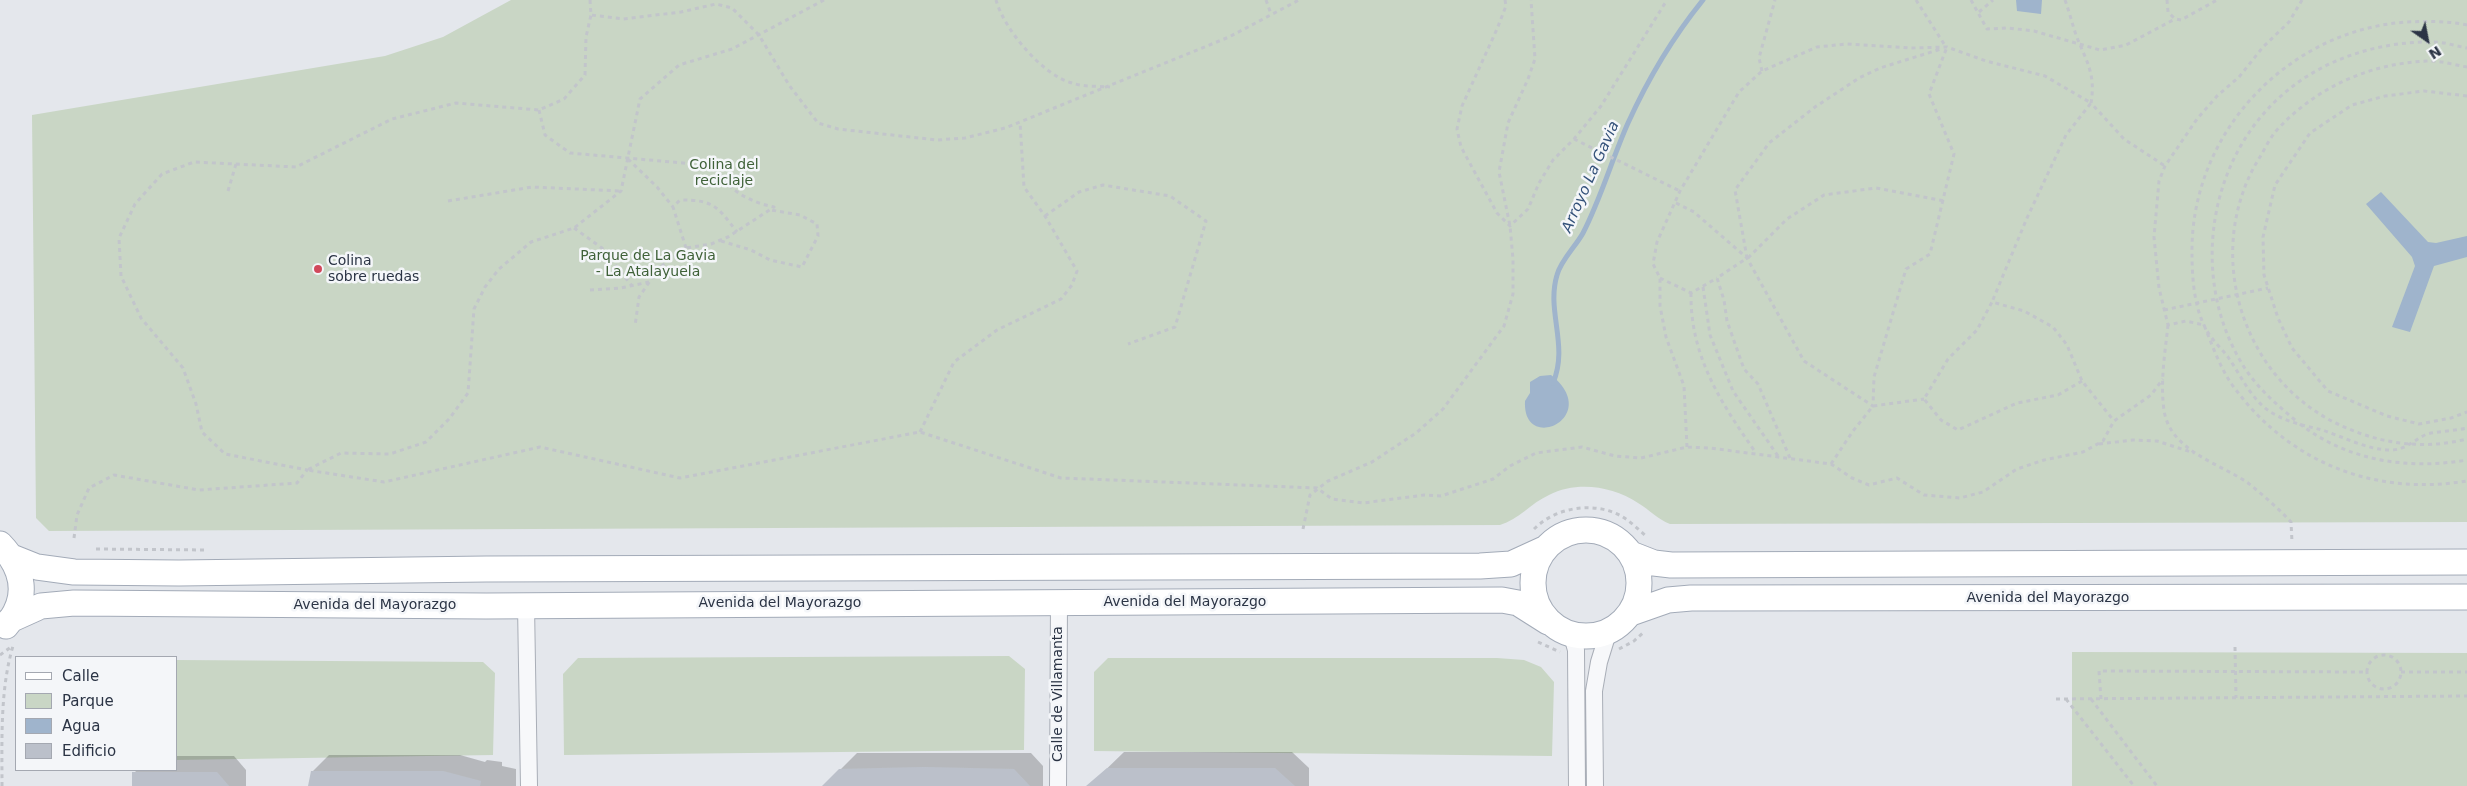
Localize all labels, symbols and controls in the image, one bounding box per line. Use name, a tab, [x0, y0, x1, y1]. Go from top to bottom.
north arrow	[2402, 15, 2452, 65]
text: N	[2426, 43, 2444, 62]
water label: Arroyo La Gavia	[1558, 119, 1624, 235]
park label: Colina del reciclaje	[689, 157, 759, 190]
park label: Parque de La Gavia - La Atalayuela	[580, 248, 716, 280]
place label: Colina sobre ruedas	[328, 253, 419, 286]
marker: Colina sobre ruedas	[312, 263, 324, 275]
street label: Avenida del Mayorazgo	[1967, 590, 2129, 606]
street label: Avenida del Mayorazgo	[1104, 594, 1266, 610]
street label: Avenida del Mayorazgo	[699, 595, 861, 611]
street label: Avenida del Mayorazgo	[294, 597, 456, 613]
street label: Calle de Villamanta	[1050, 626, 1066, 762]
legend	[15, 656, 178, 771]
text: Calle	[62, 667, 99, 685]
text: Parque	[62, 692, 114, 710]
text: Agua	[62, 717, 100, 735]
text: Edificio	[62, 742, 116, 760]

